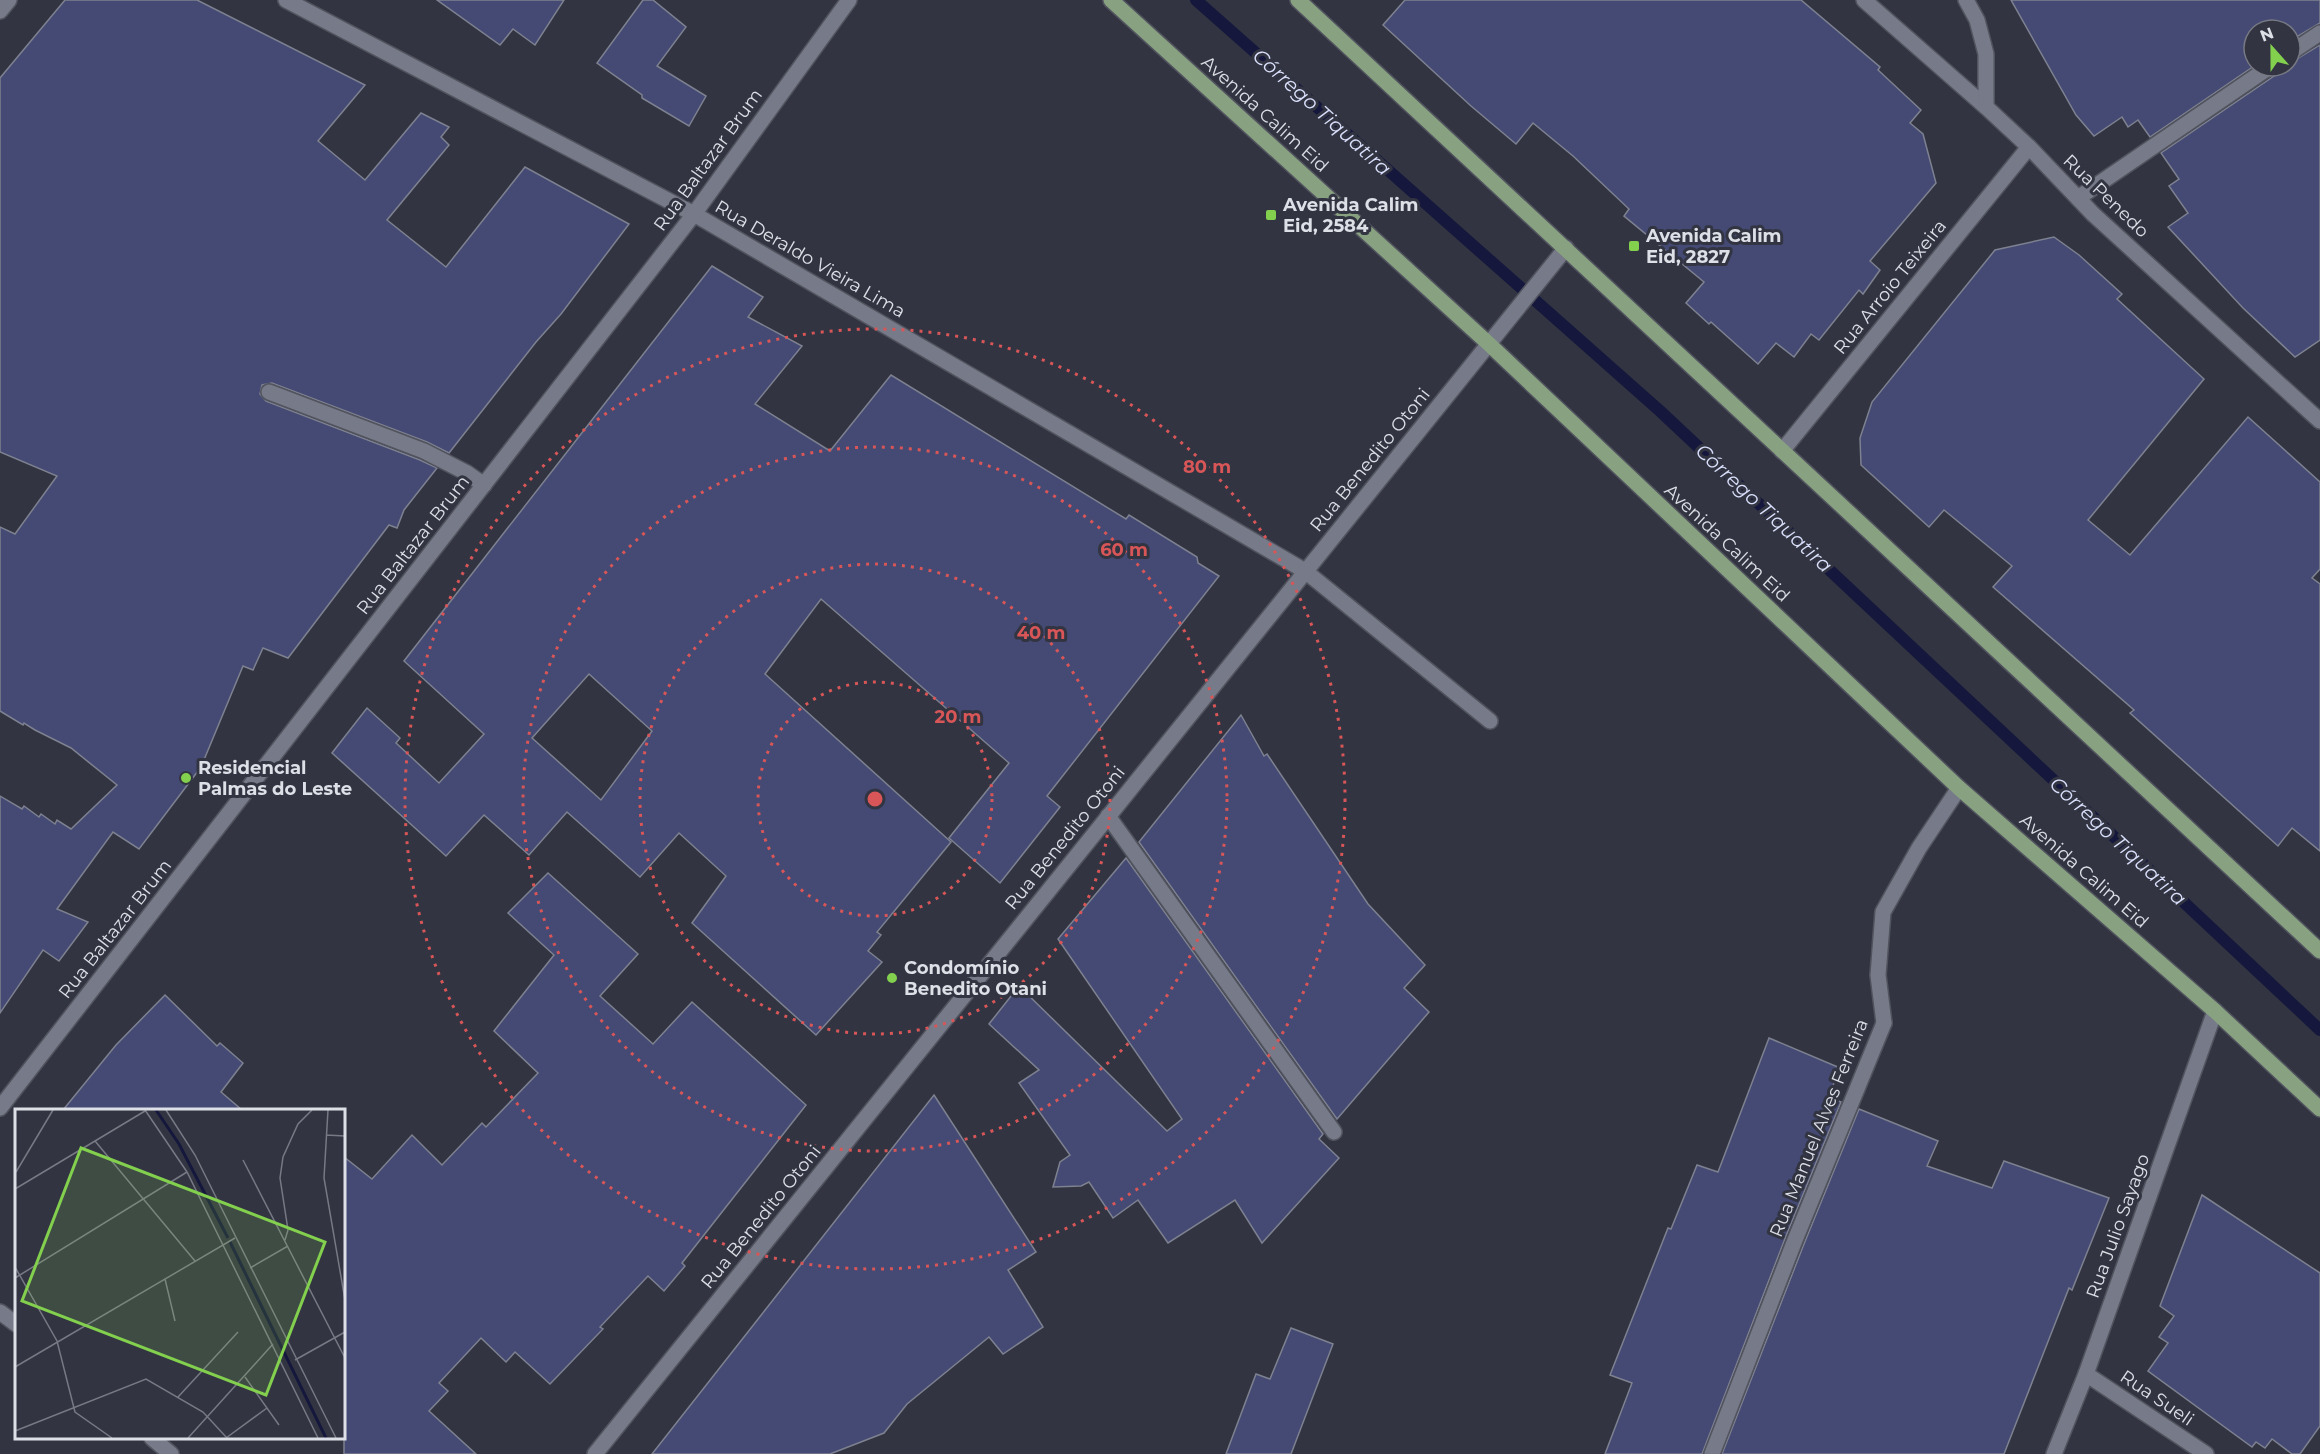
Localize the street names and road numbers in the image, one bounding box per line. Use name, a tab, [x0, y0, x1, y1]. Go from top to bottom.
street label: Avenida Calim Eid	[1197, 51, 1333, 177]
street label: Rua Baltazar Brum	[649, 85, 767, 235]
street label: Rua Penedo	[2059, 150, 2153, 242]
street label: Rua Deraldo Vieira Lima	[711, 195, 909, 323]
street label: Rua Arroio Teixeira	[1829, 215, 1951, 359]
street label: Rua Benedito Otoni	[1305, 384, 1435, 536]
street label: Rua Baltazar Brum	[352, 471, 474, 619]
street label: Avenida Calim Eid	[1660, 479, 1794, 607]
street label: Rua Benedito Otoni	[1000, 762, 1130, 914]
street label: Avenida Calim Eid	[2015, 809, 2153, 933]
street label: Rua Baltazar Brum	[54, 855, 176, 1003]
street label: Rua Manuel Alves Ferreira	[1765, 1016, 1873, 1240]
street label: Rua Benedito Otoni	[696, 1141, 826, 1293]
street label: Rua Julio Sayago	[2082, 1151, 2154, 1301]
street label: Rua Sueli	[2116, 1365, 2198, 1431]

